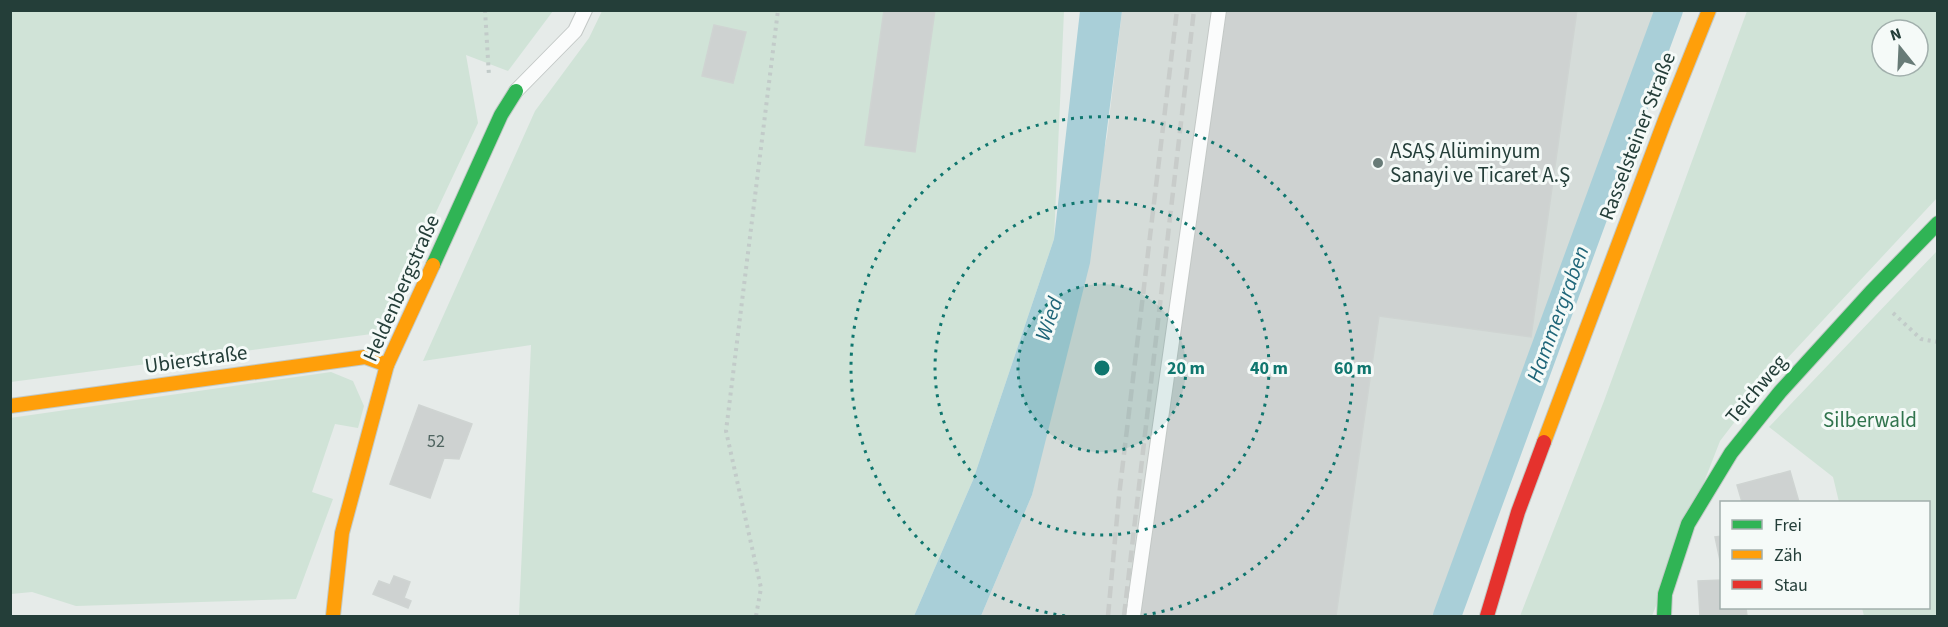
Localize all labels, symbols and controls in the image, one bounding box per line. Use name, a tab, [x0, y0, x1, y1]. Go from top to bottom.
north arrow	[1870, 18, 1930, 78]
text: N	[1887, 23, 1904, 47]
street label: Rasselsteiner Straße	[1591, 48, 1683, 224]
place label: ASAŞ Alüminyum Sanayi ve Ticaret A.Ş	[1390, 136, 1570, 190]
marker: ASAŞ Alüminyum Sanayi ve Ticaret A.Ş	[1371, 156, 1385, 170]
street label: Heldenbergstraße	[355, 210, 447, 366]
water label: Hammergraben	[1518, 241, 1598, 387]
water label: Wied	[1027, 292, 1072, 345]
street label: Ubierstraße	[143, 337, 249, 381]
street label: Teichweg	[1718, 348, 1794, 430]
text: 20 m	[1167, 356, 1205, 381]
text: 40 m	[1250, 356, 1288, 381]
text: 60 m	[1334, 356, 1372, 381]
centre of rings	[1092, 358, 1112, 378]
park label: Silberwald	[1823, 405, 1917, 435]
house number: 52	[427, 429, 445, 454]
legend	[1720, 501, 1930, 609]
text: Frei	[1774, 513, 1802, 538]
text: Zäh	[1774, 543, 1802, 568]
text: Stau	[1774, 573, 1808, 598]

